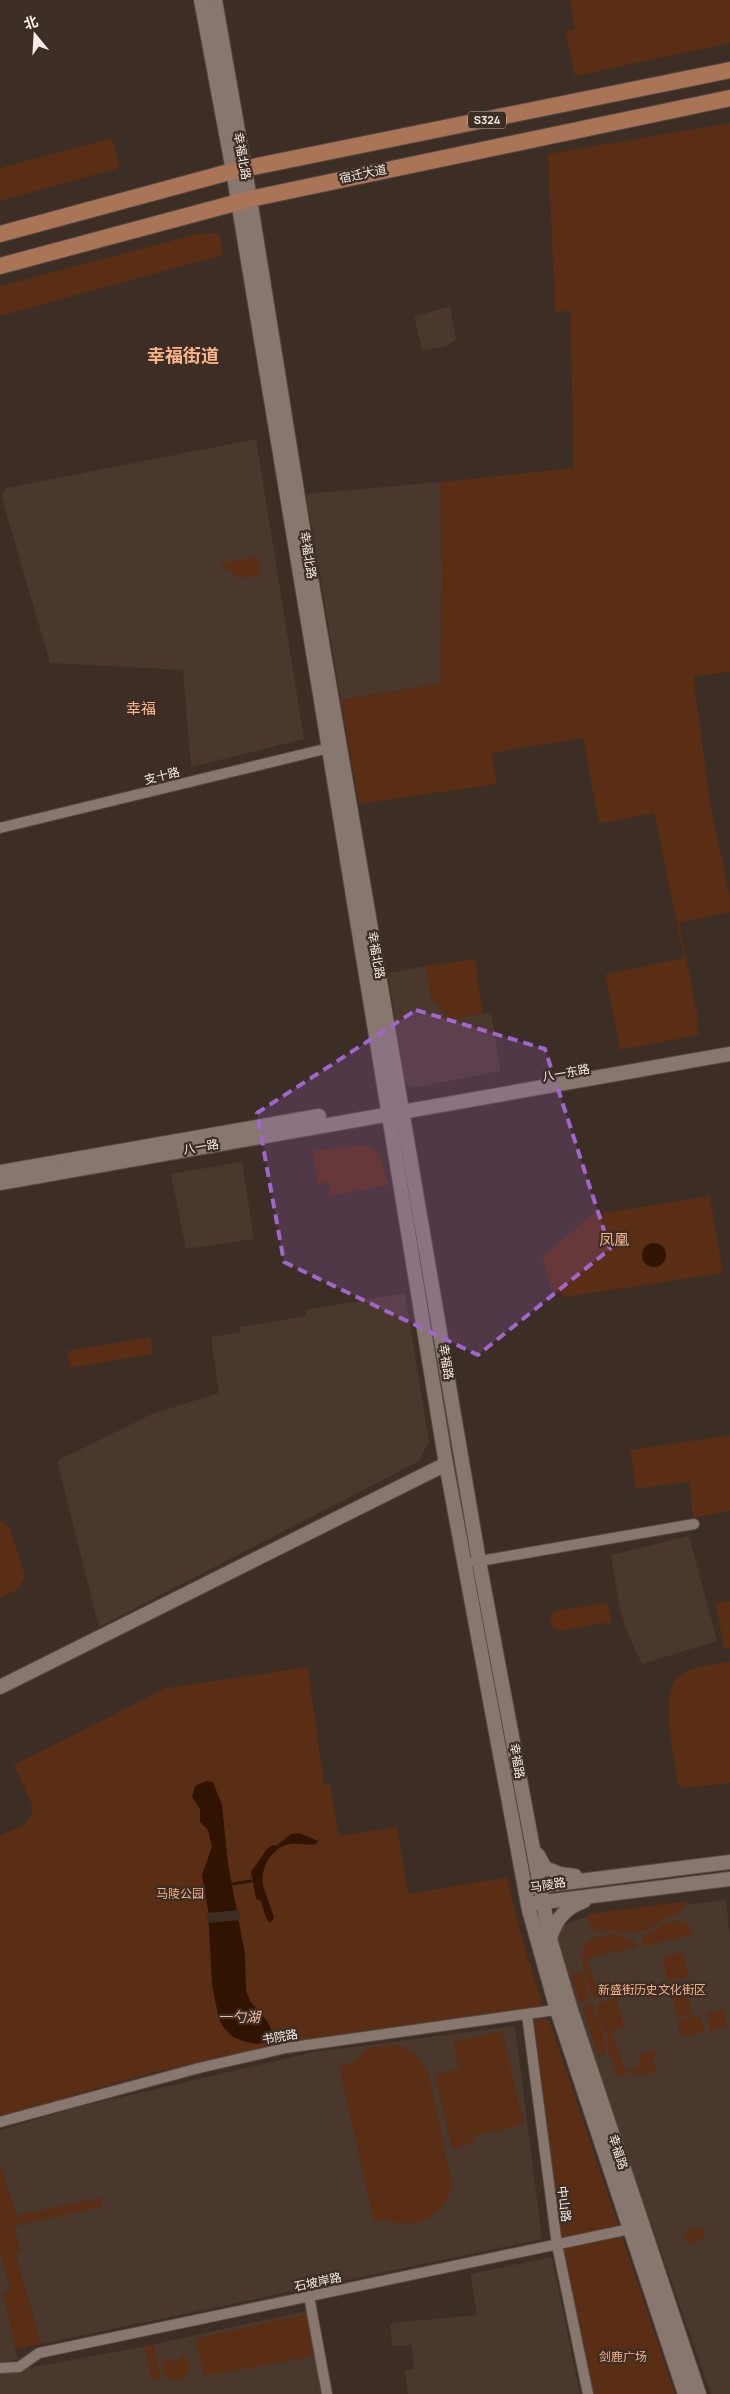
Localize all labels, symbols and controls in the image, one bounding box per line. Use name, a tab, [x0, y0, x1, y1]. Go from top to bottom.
north arrow	[10, 10, 60, 60]
text: 北	[21, 11, 40, 33]
road number: S324	[468, 112, 506, 128]
street label: 幸福北路	[230, 131, 255, 181]
street label: 宿迁大道	[338, 160, 388, 187]
district label: 幸福街道	[147, 343, 219, 367]
street label: 幸福北路	[296, 530, 321, 580]
district label: 幸福	[126, 698, 156, 719]
street label: 支十路	[142, 763, 181, 788]
street label: 幸福北路	[364, 930, 389, 980]
street label: 八一东路	[541, 1060, 591, 1085]
street label: 八一路	[182, 1135, 220, 1158]
district label: 凤凰	[599, 1229, 629, 1250]
street label: 幸福路	[435, 1343, 458, 1381]
street label: 幸福路	[506, 1742, 529, 1780]
street label: 马陵路	[529, 1873, 567, 1896]
park label: 马陵公园	[156, 1885, 204, 1902]
park label: 新盛街历史文化街区	[598, 1981, 706, 1998]
water label: 一勺湖	[218, 2007, 262, 2026]
street label: 书院路	[261, 2025, 299, 2048]
street label: 幸福路	[605, 2132, 632, 2172]
street label: 中山路	[554, 2185, 575, 2223]
street label: 石坡岸路	[293, 2268, 343, 2295]
park label: 剑鹿广场	[599, 2348, 647, 2365]

